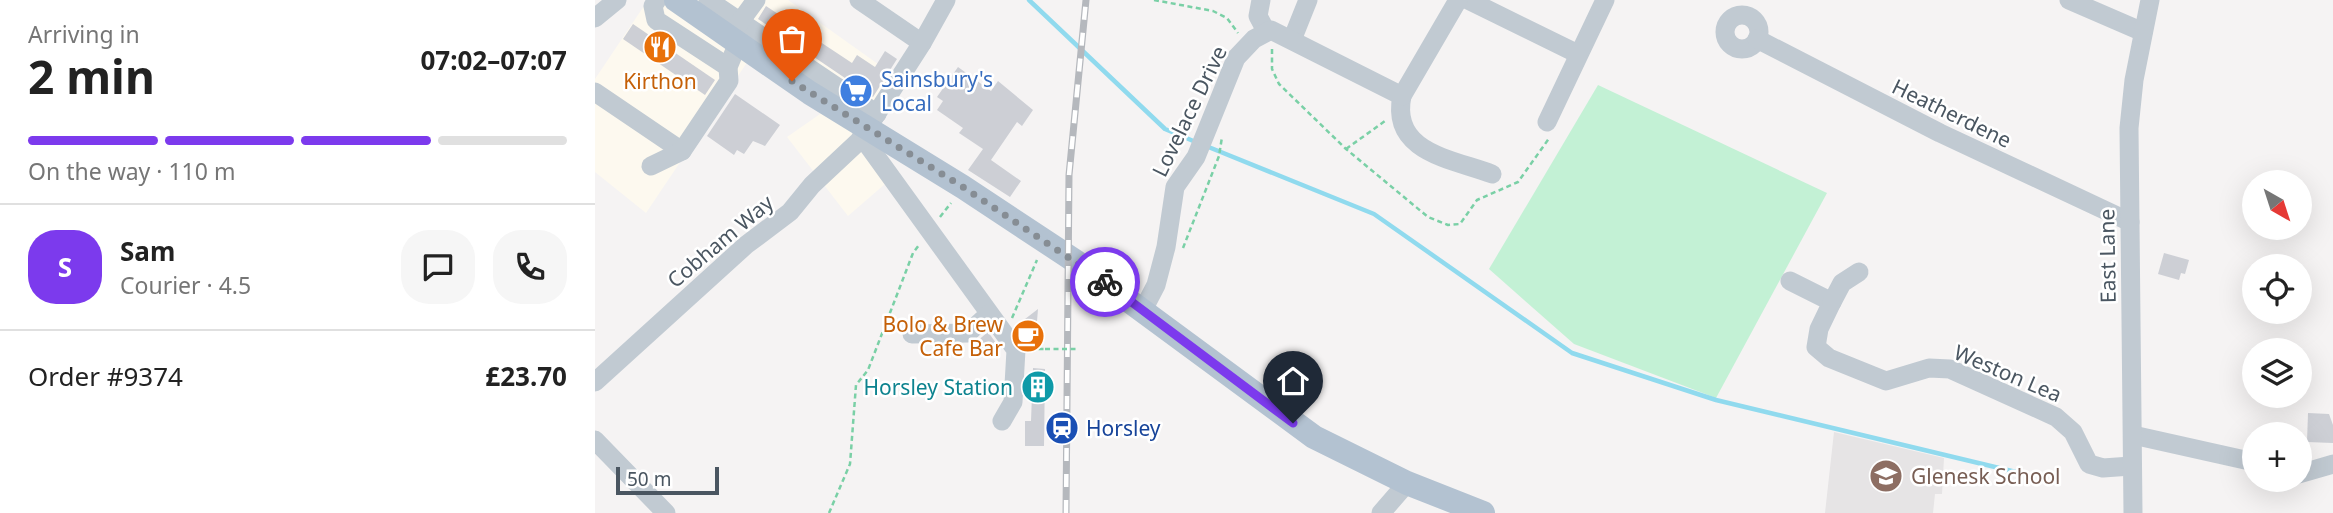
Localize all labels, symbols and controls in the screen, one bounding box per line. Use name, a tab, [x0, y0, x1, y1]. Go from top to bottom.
pin	[762, 9, 822, 81]
text: Arriving in	[28, 18, 140, 50]
icon: bag	[773, 20, 811, 58]
restaurant icon: Kirthon	[641, 28, 679, 66]
street label: Lovelace Drive	[1145, 41, 1233, 181]
text: 07:02–07:07	[420, 42, 567, 78]
text: 2 min	[28, 45, 155, 107]
place label: Sainsbury's Local	[881, 65, 993, 117]
place label: Kirthon	[623, 67, 697, 95]
supermarket icon: Sainsbury's Local	[837, 72, 875, 110]
street label: Heatherdene	[1888, 72, 2016, 154]
text: On the way · 110 m	[28, 155, 235, 187]
north arrow	[2242, 170, 2312, 240]
map controls	[2242, 170, 2312, 492]
street label: Cobham Way	[661, 188, 779, 294]
street label: East Lane	[2092, 209, 2122, 303]
button: chat	[401, 230, 475, 304]
button: phone	[493, 230, 567, 304]
text: Sam	[120, 233, 175, 269]
courier	[1070, 247, 1140, 317]
text: S	[58, 249, 72, 285]
button: locate	[2242, 254, 2312, 324]
icon: bike	[1086, 263, 1124, 301]
text: Courier · 4.5	[120, 269, 251, 301]
place label: Bolo & Brew Cafe Bar	[882, 310, 1003, 362]
cafe icon: Bolo & Brew Cafe Bar	[1009, 317, 1047, 355]
street label: Weston Lea	[1950, 338, 2066, 408]
button: layers	[2242, 338, 2312, 408]
pin	[1263, 351, 1323, 423]
text: Order #9374	[28, 358, 183, 394]
text: £23.70	[485, 358, 567, 394]
icon: home	[1274, 362, 1312, 400]
building icon: Horsley Station	[1019, 368, 1057, 406]
place label: Horsley Station	[863, 373, 1013, 401]
station icon: Horsley	[1043, 409, 1081, 447]
place label: Horsley	[1086, 414, 1161, 442]
button: +	[2242, 422, 2312, 492]
school or university icon: Glenesk School	[1867, 457, 1905, 495]
place label: Glenesk School	[1911, 462, 2061, 490]
scale bar	[616, 464, 719, 496]
text: 50 m	[627, 466, 671, 492]

